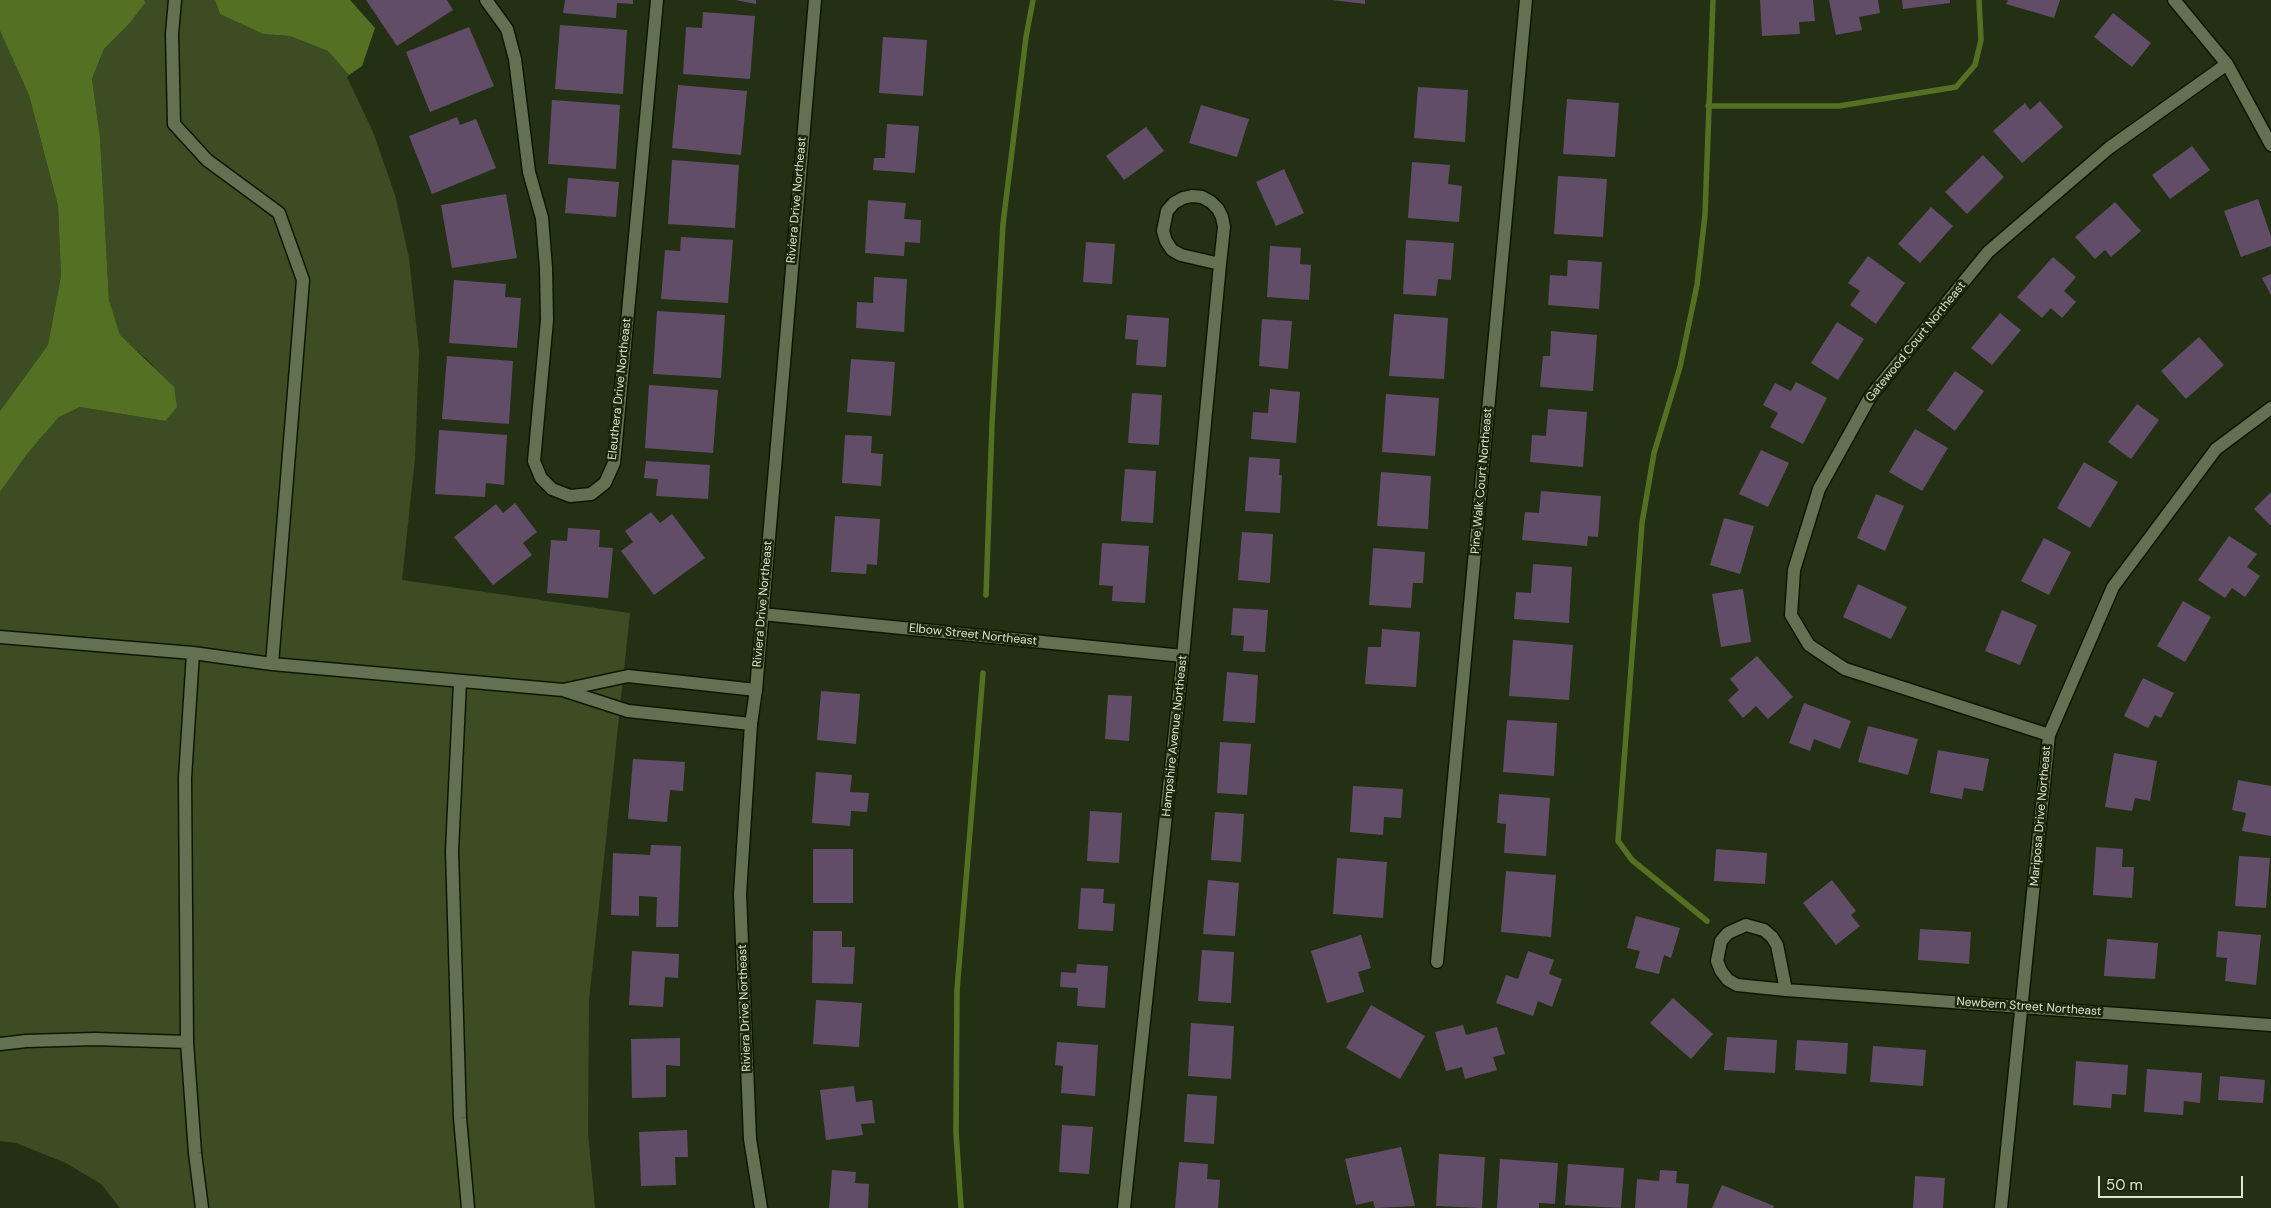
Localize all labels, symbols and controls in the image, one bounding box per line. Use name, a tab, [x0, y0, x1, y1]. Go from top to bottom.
street label: Riviera Drive Northeast	[784, 136, 810, 264]
street label: Gatewood Court Northeast	[1863, 279, 1969, 405]
street label: Eleuthera Drive Northeast	[605, 317, 635, 461]
street label: Pine Walk Court Northeast	[1468, 407, 1496, 555]
street label: Riviera Drive Northeast	[750, 540, 776, 668]
street label: Elbow Street Northeast	[908, 621, 1038, 649]
street label: Hampshire Avenue Northeast	[1159, 655, 1191, 817]
street label: Mariposa Drive Northeast	[2028, 745, 2054, 887]
street label: Riviera Drive Northeast	[736, 944, 754, 1072]
street label: Newbern Street Northeast	[1956, 995, 2102, 1019]
scale bar	[2101, 1166, 2246, 1198]
text: 50 m	[2106, 1175, 2143, 1195]

